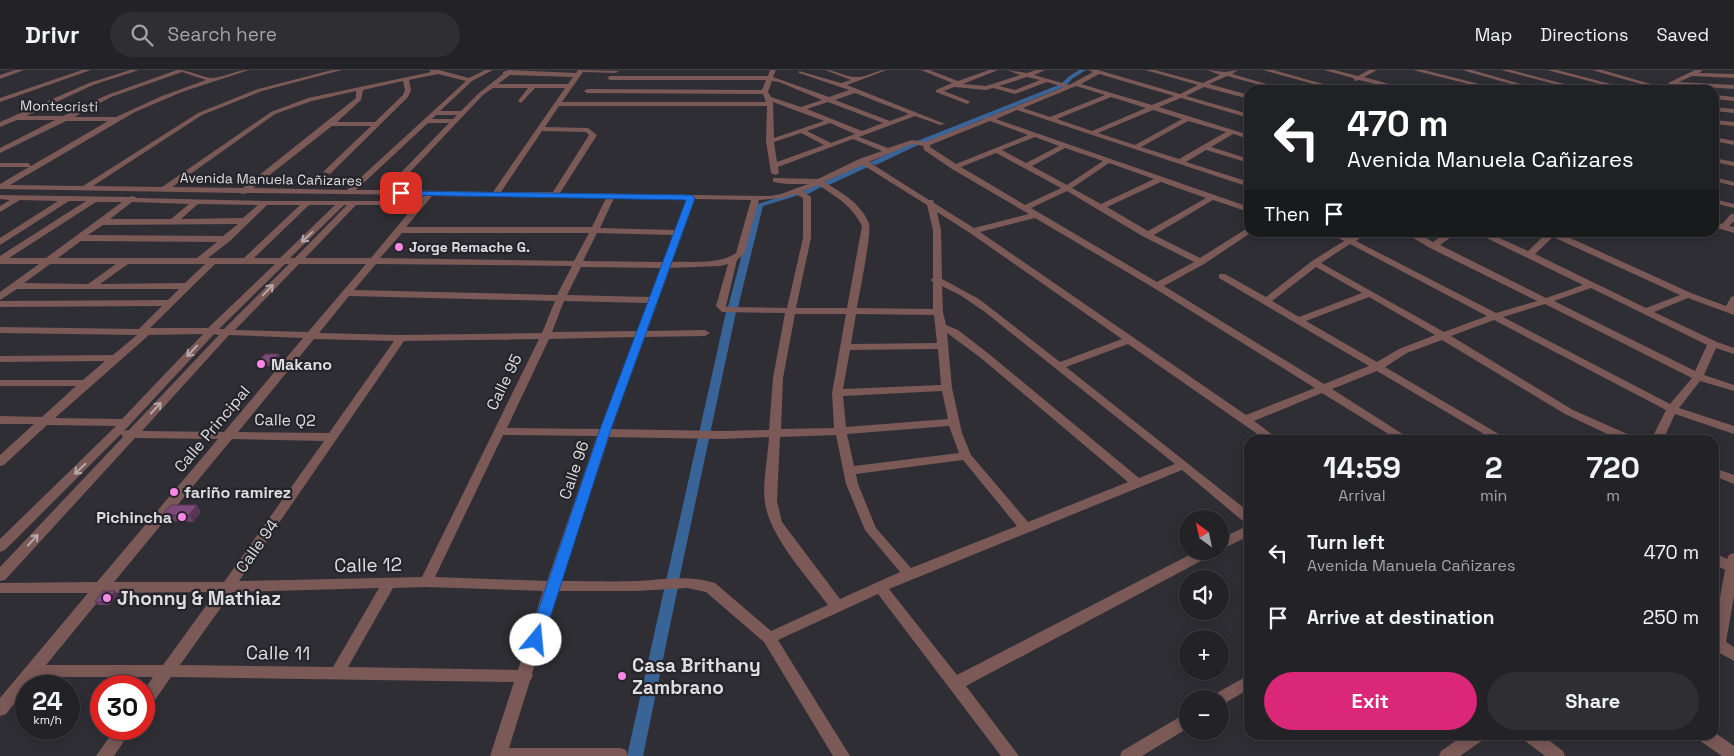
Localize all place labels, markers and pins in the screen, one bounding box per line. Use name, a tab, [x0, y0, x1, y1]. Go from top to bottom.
pin	[380, 172, 422, 214]
place label: Jorge Remache G.	[409, 238, 530, 256]
marker: Jorge Remache G.	[393, 241, 405, 253]
place label: Makano	[271, 354, 332, 375]
marker: Makano	[255, 358, 267, 370]
place label: fariño ramirez	[184, 482, 291, 503]
marker: fariño ramirez	[168, 486, 180, 498]
place label: Pichincha	[96, 507, 172, 528]
marker: Pichincha	[176, 511, 188, 523]
place label: Jhonny & Mathiaz	[117, 586, 281, 611]
marker: Jhonny & Mathiaz	[101, 592, 113, 604]
place label: Casa Brithany Zambrano	[632, 653, 761, 700]
marker: Casa Brithany Zambrano	[616, 670, 628, 682]

